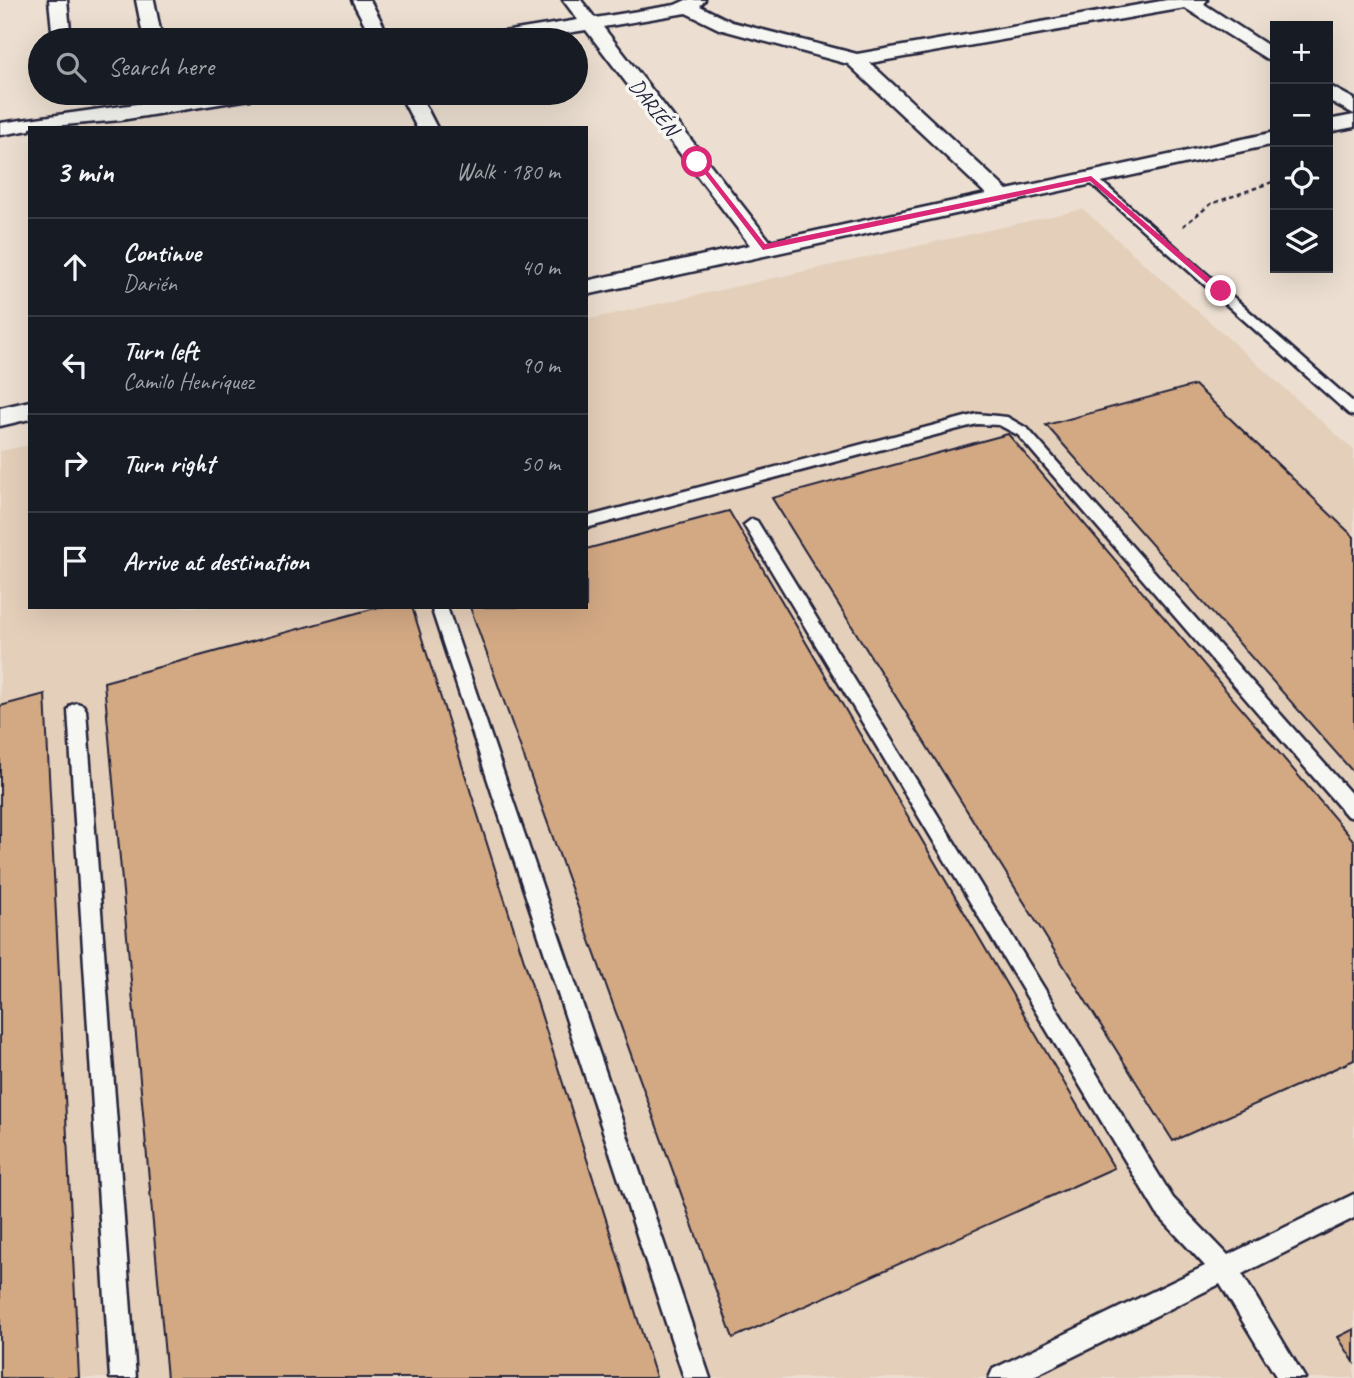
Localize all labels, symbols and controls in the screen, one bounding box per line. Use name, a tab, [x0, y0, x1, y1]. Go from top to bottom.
map controls	[1270, 21, 1333, 273]
button: +	[1270, 21, 1333, 84]
search box	[28, 28, 588, 105]
icon: search	[52, 48, 90, 86]
text: Search here	[108, 50, 214, 83]
street label: DARIÉN	[624, 73, 686, 143]
button: −	[1270, 84, 1333, 147]
route start	[681, 146, 712, 177]
button: locate	[1270, 147, 1333, 210]
text: 3 min	[56, 153, 113, 191]
text: Walk · 180 m	[456, 157, 560, 186]
button: layers	[1270, 210, 1333, 273]
text: Continue	[123, 236, 201, 269]
icon: ahead	[56, 248, 94, 286]
text: 40 m	[521, 253, 560, 282]
text: Darién	[123, 269, 177, 298]
route end	[1205, 275, 1236, 306]
text: Turn left	[123, 334, 198, 367]
icon: left	[56, 346, 94, 384]
text: 90 m	[521, 351, 560, 380]
text: Camilo Henríquez	[123, 367, 254, 396]
icon: right	[56, 444, 94, 482]
text: Turn right	[123, 447, 214, 480]
text: 50 m	[521, 449, 560, 478]
icon: arrive	[56, 542, 94, 580]
text: Arrive at destination	[123, 545, 309, 578]

